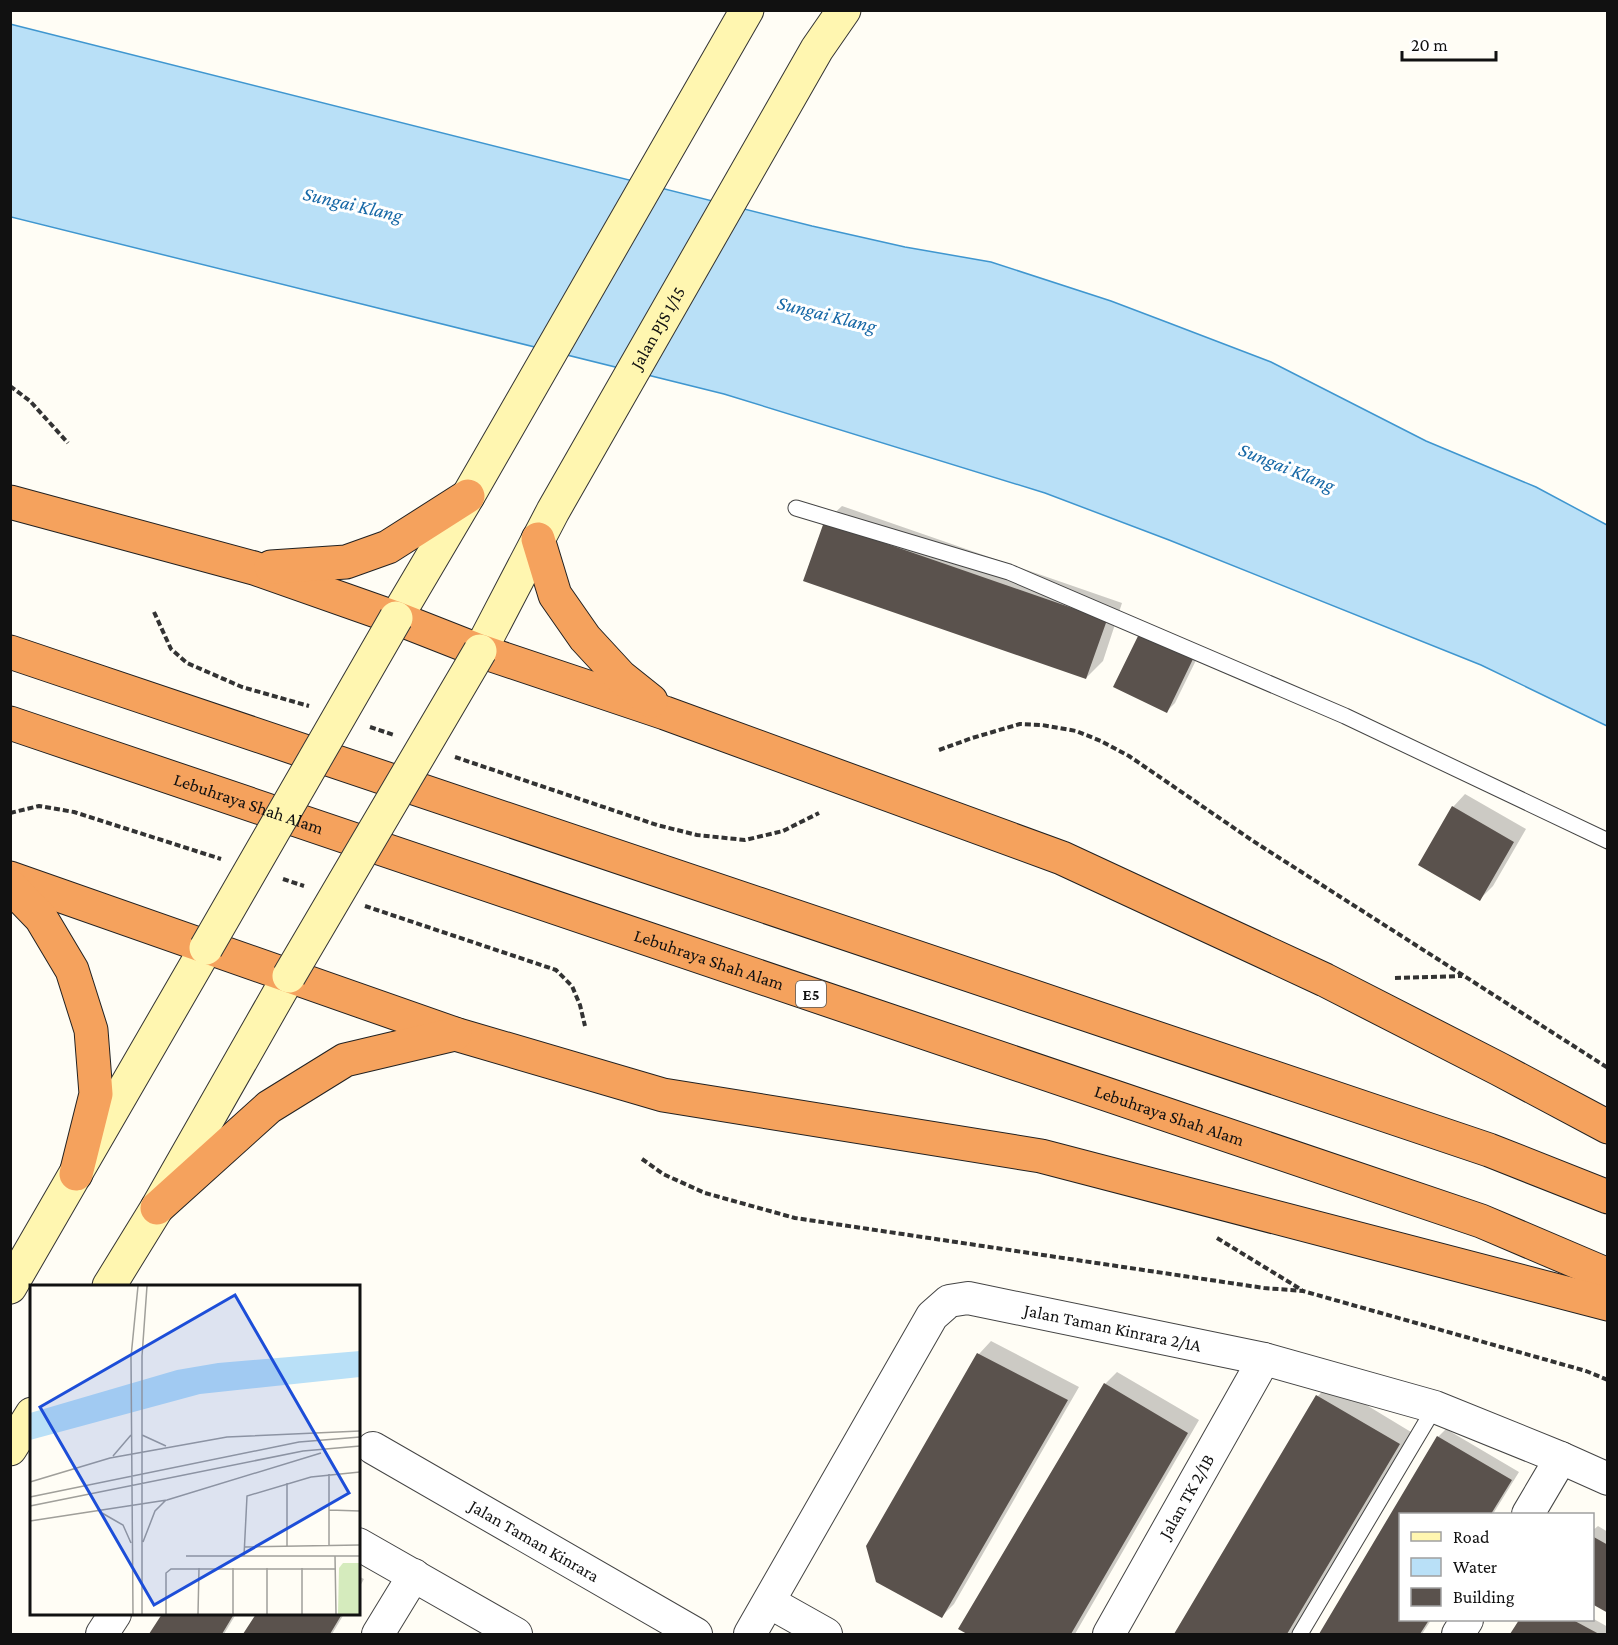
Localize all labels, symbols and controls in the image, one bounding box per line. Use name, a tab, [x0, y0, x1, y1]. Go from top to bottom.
scale bar	[1402, 24, 1496, 62]
text: 20 m	[1411, 35, 1448, 55]
water label: Sungai Klang	[301, 182, 406, 227]
street label: Jalan PJS 1/15	[625, 283, 689, 374]
water label: Sungai Klang	[775, 291, 880, 338]
water label: Sungai Klang	[1235, 438, 1339, 498]
street label: Lebuhraya Shah Alam	[171, 769, 327, 839]
street label: Lebuhraya Shah Alam	[632, 925, 787, 994]
road number: E5	[796, 981, 826, 1007]
street label: Lebuhraya Shah Alam	[1092, 1081, 1247, 1150]
inset map	[30, 1285, 360, 1615]
street label: Jalan Taman Kinrara 2/1A	[1020, 1299, 1204, 1356]
street label: Jalan TK 2/1B	[1154, 1451, 1218, 1544]
street label: Jalan Taman Kinrara	[464, 1495, 603, 1586]
legend	[1399, 1513, 1594, 1621]
text: Road	[1453, 1527, 1490, 1547]
text: Water	[1453, 1557, 1498, 1577]
text: Building	[1453, 1587, 1515, 1607]

